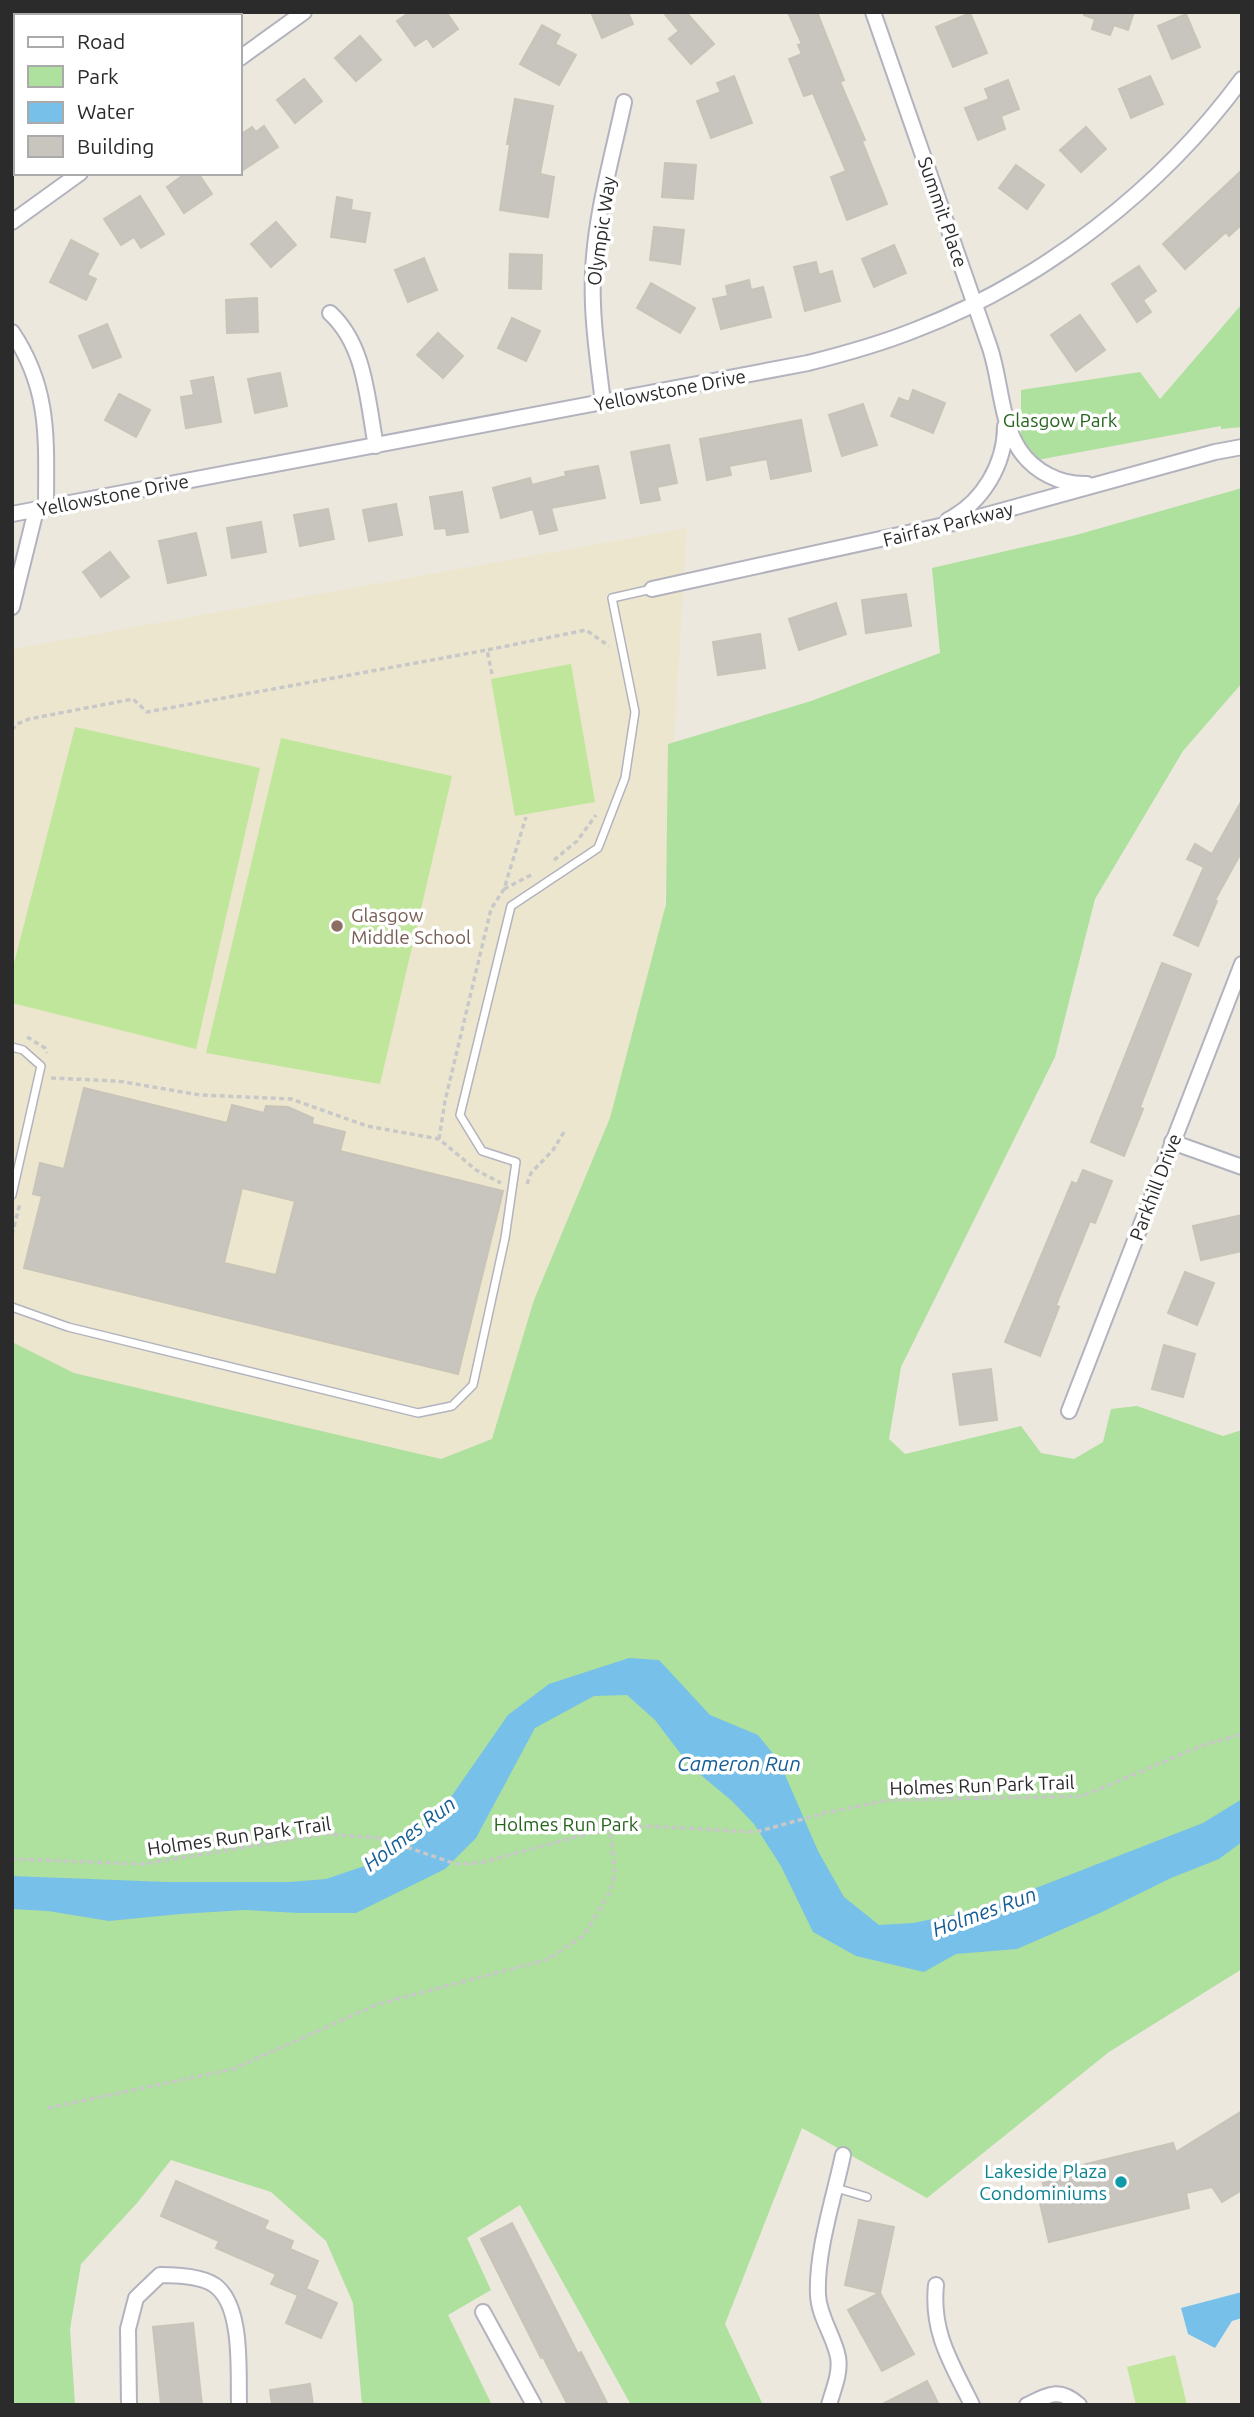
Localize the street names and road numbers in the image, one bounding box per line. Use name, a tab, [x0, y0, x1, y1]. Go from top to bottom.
street label: Summit Place	[914, 154, 972, 270]
street label: Olympic Way	[582, 175, 620, 287]
street label: Yellowstone Drive	[592, 365, 748, 415]
street label: Yellowstone Drive	[35, 470, 191, 520]
street label: Fairfax Parkway	[881, 497, 1015, 551]
street label: Parkhill Drive	[1125, 1131, 1185, 1243]
street label: Holmes Run Park Trail	[889, 1771, 1075, 1799]
street label: Holmes Run Park Trail	[146, 1812, 332, 1860]

